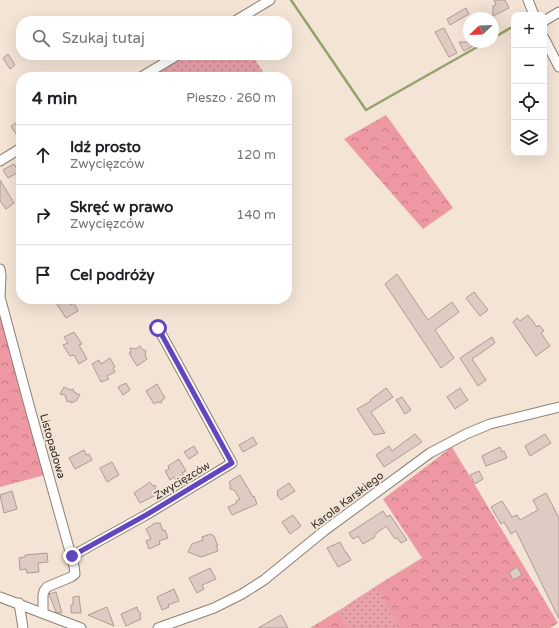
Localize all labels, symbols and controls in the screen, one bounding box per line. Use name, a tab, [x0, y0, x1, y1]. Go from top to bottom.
north arrow	[463, 12, 499, 48]
map controls	[511, 12, 547, 156]
button: +	[511, 12, 547, 48]
search box	[16, 16, 292, 60]
icon: search	[30, 27, 52, 49]
text: Szukaj tutaj	[62, 29, 145, 47]
button: −	[511, 48, 547, 84]
button: locate	[511, 84, 547, 120]
text: 4 min	[32, 88, 77, 109]
text: Pieszo · 260 m	[186, 90, 276, 106]
button: layers	[511, 120, 547, 156]
text: Idź prosto	[70, 138, 141, 156]
icon: ahead	[32, 144, 54, 166]
text: 120 m	[236, 147, 276, 163]
text: Zwycięzców	[70, 156, 144, 172]
text: Skręć w prawo	[70, 198, 173, 216]
icon: right	[32, 204, 54, 226]
text: 140 m	[236, 207, 276, 223]
text: Zwycięzców	[70, 216, 144, 232]
icon: arrive	[32, 264, 54, 286]
text: Cel podróży	[70, 266, 155, 284]
route start	[149, 319, 167, 337]
street label: Listopadowa	[37, 412, 68, 480]
street label: Zwycięzców	[152, 458, 213, 502]
street label: Karola Karskiego	[308, 469, 386, 532]
route end	[63, 547, 81, 565]

